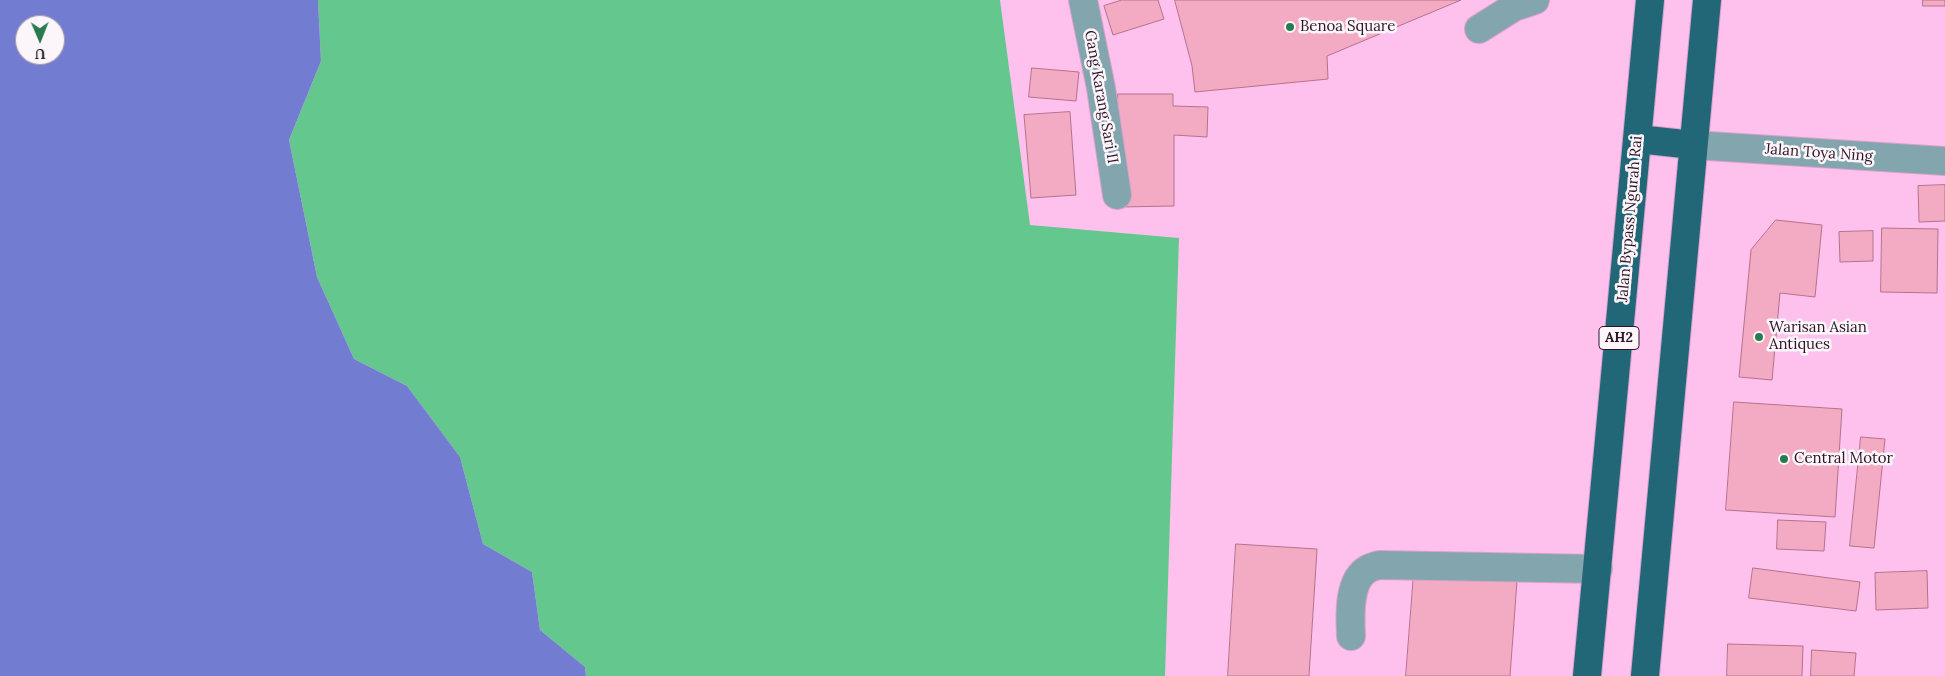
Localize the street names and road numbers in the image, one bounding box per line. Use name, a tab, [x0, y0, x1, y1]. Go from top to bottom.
street label: Gang Karang Sari II	[1080, 29, 1122, 165]
street label: Jalan Bypass Ngurah Rai	[1614, 135, 1646, 303]
street label: Jalan Toya Ning	[1764, 140, 1874, 166]
road number: AH2	[1599, 326, 1639, 349]

